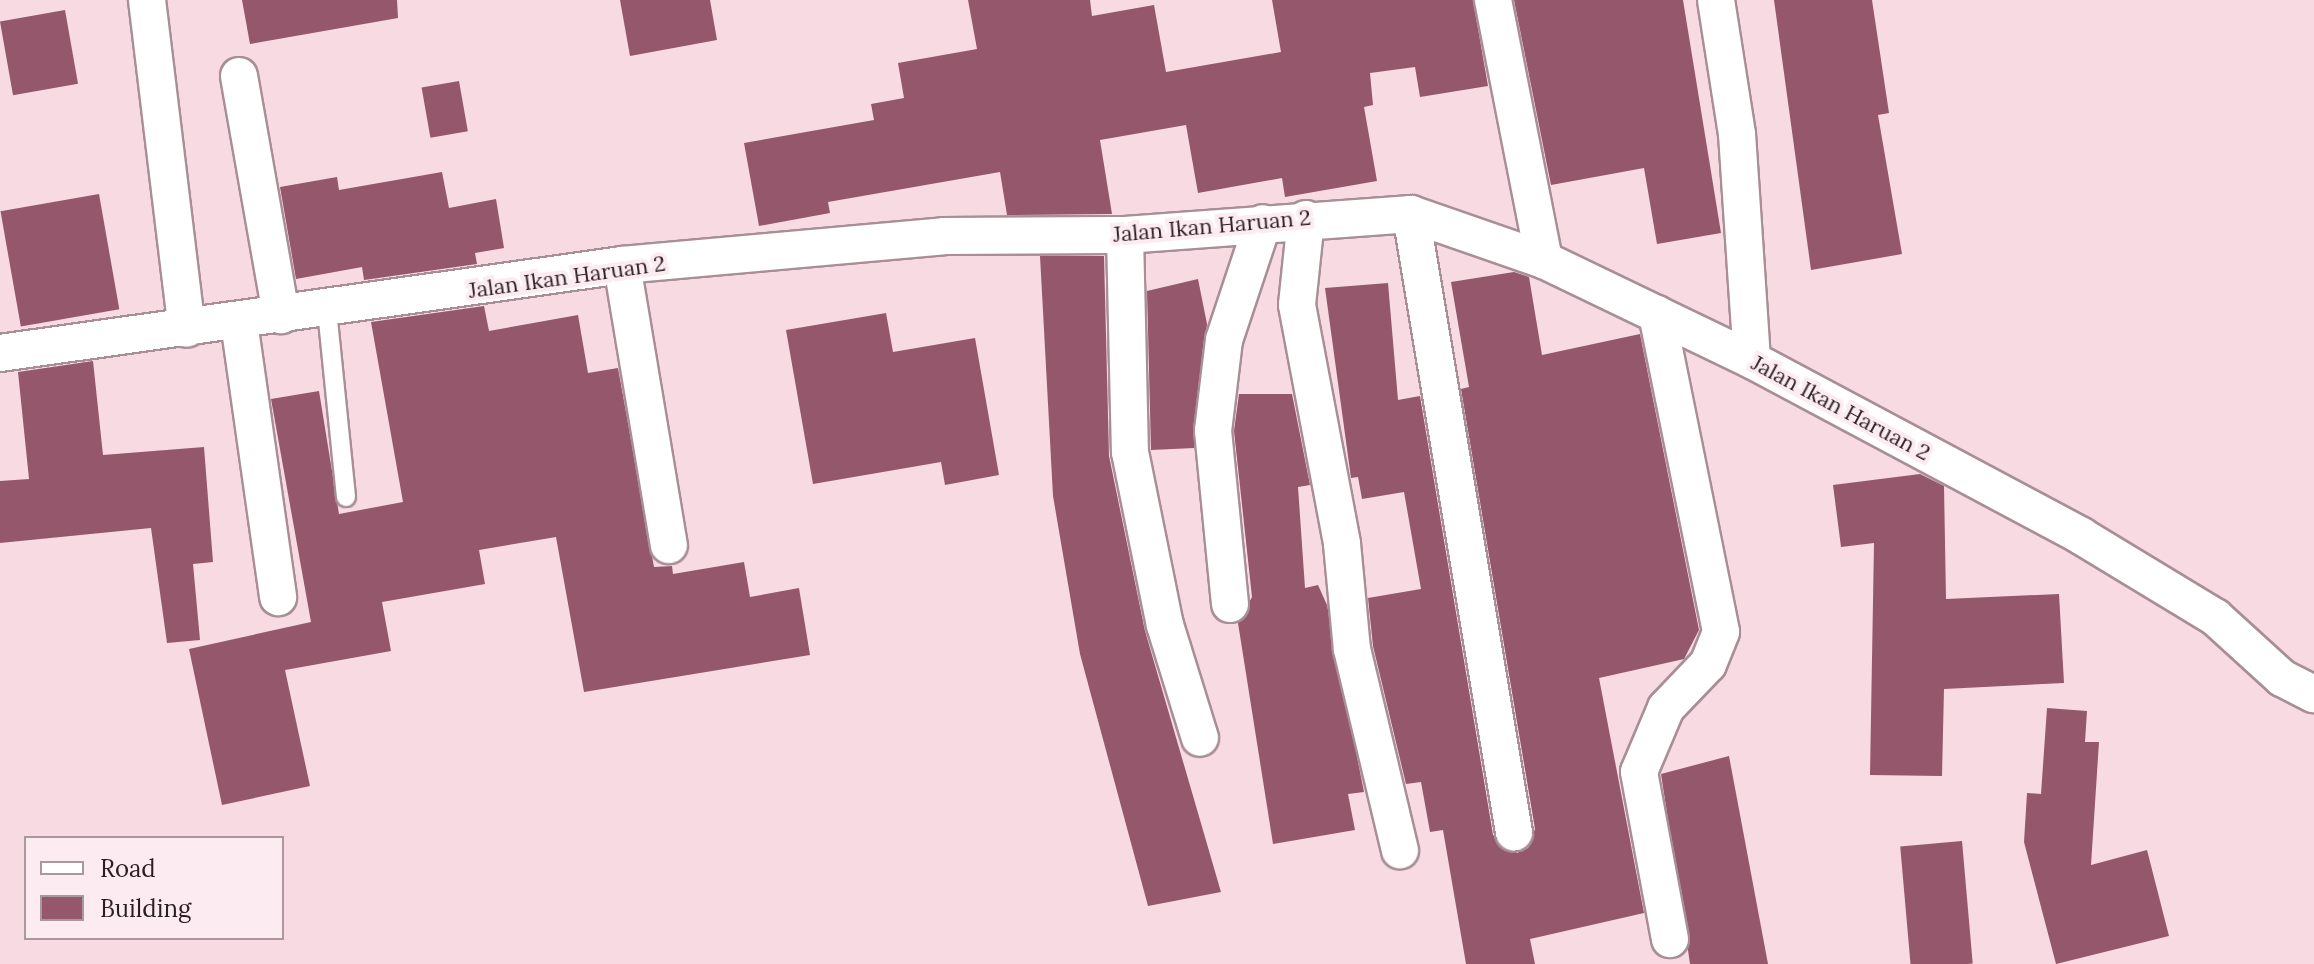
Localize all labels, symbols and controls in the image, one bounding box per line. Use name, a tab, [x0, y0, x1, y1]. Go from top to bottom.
street label: Jalan Ikan Haruan 2	[1112, 204, 1312, 248]
street label: Jalan Ikan Haruan 2	[467, 250, 667, 304]
street label: Jalan Ikan Haruan 2	[1747, 350, 1935, 466]
legend	[24, 836, 284, 940]
text: Road	[100, 853, 156, 884]
text: Building	[100, 893, 191, 924]

